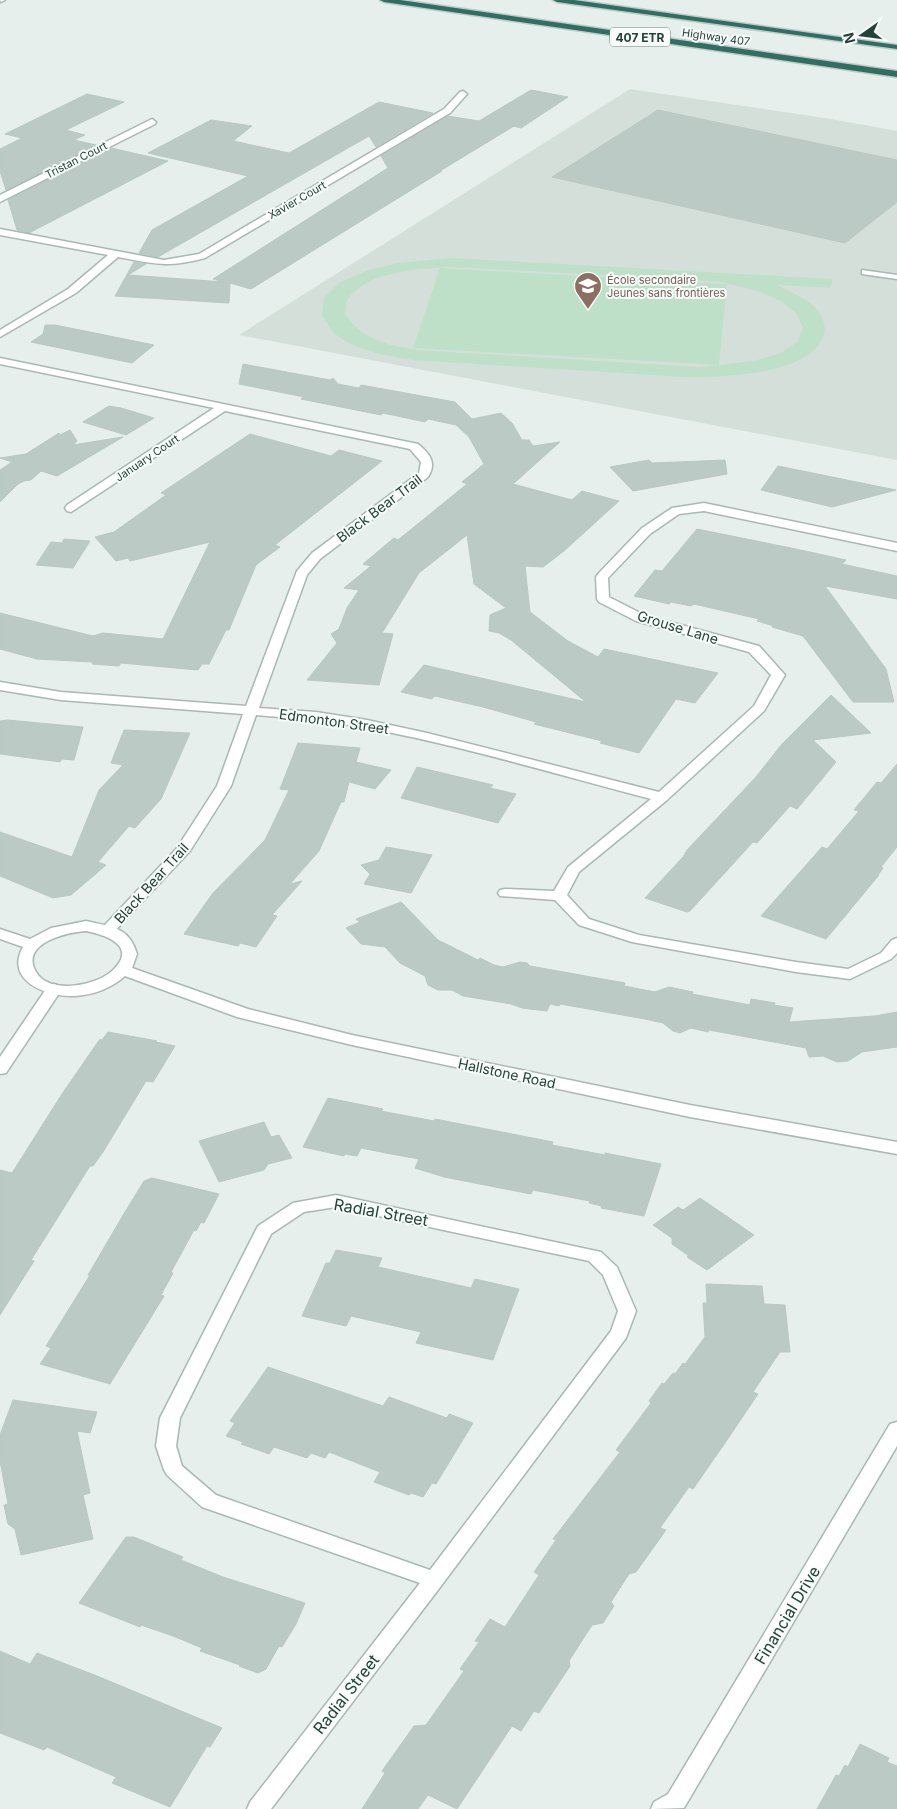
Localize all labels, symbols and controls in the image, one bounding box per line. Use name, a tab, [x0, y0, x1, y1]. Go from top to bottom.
north arrow	[837, 10, 887, 60]
street label: Highway 407	[681, 25, 751, 49]
road number: 407 ETR	[610, 28, 670, 46]
text: N	[839, 31, 858, 45]
street label: Tristan Court	[43, 138, 110, 182]
street label: Xavier Court	[266, 178, 329, 222]
school or university icon: École secondaire Jeunes sans frontières	[573, 271, 603, 310]
place label: École secondaire Jeunes sans frontières	[607, 273, 726, 300]
street label: January Court	[112, 431, 182, 485]
street label: Black Bear Trail	[333, 470, 425, 546]
street label: Grouse Lane	[635, 607, 721, 647]
street label: Edmonton Street	[278, 705, 390, 737]
street label: Black Bear Trail	[110, 839, 192, 927]
street label: Hallstone Road	[457, 1054, 557, 1092]
street label: Radial Street	[332, 1194, 430, 1230]
street label: Financial Drive	[750, 1562, 824, 1668]
street label: Radial Street	[309, 1650, 383, 1738]

